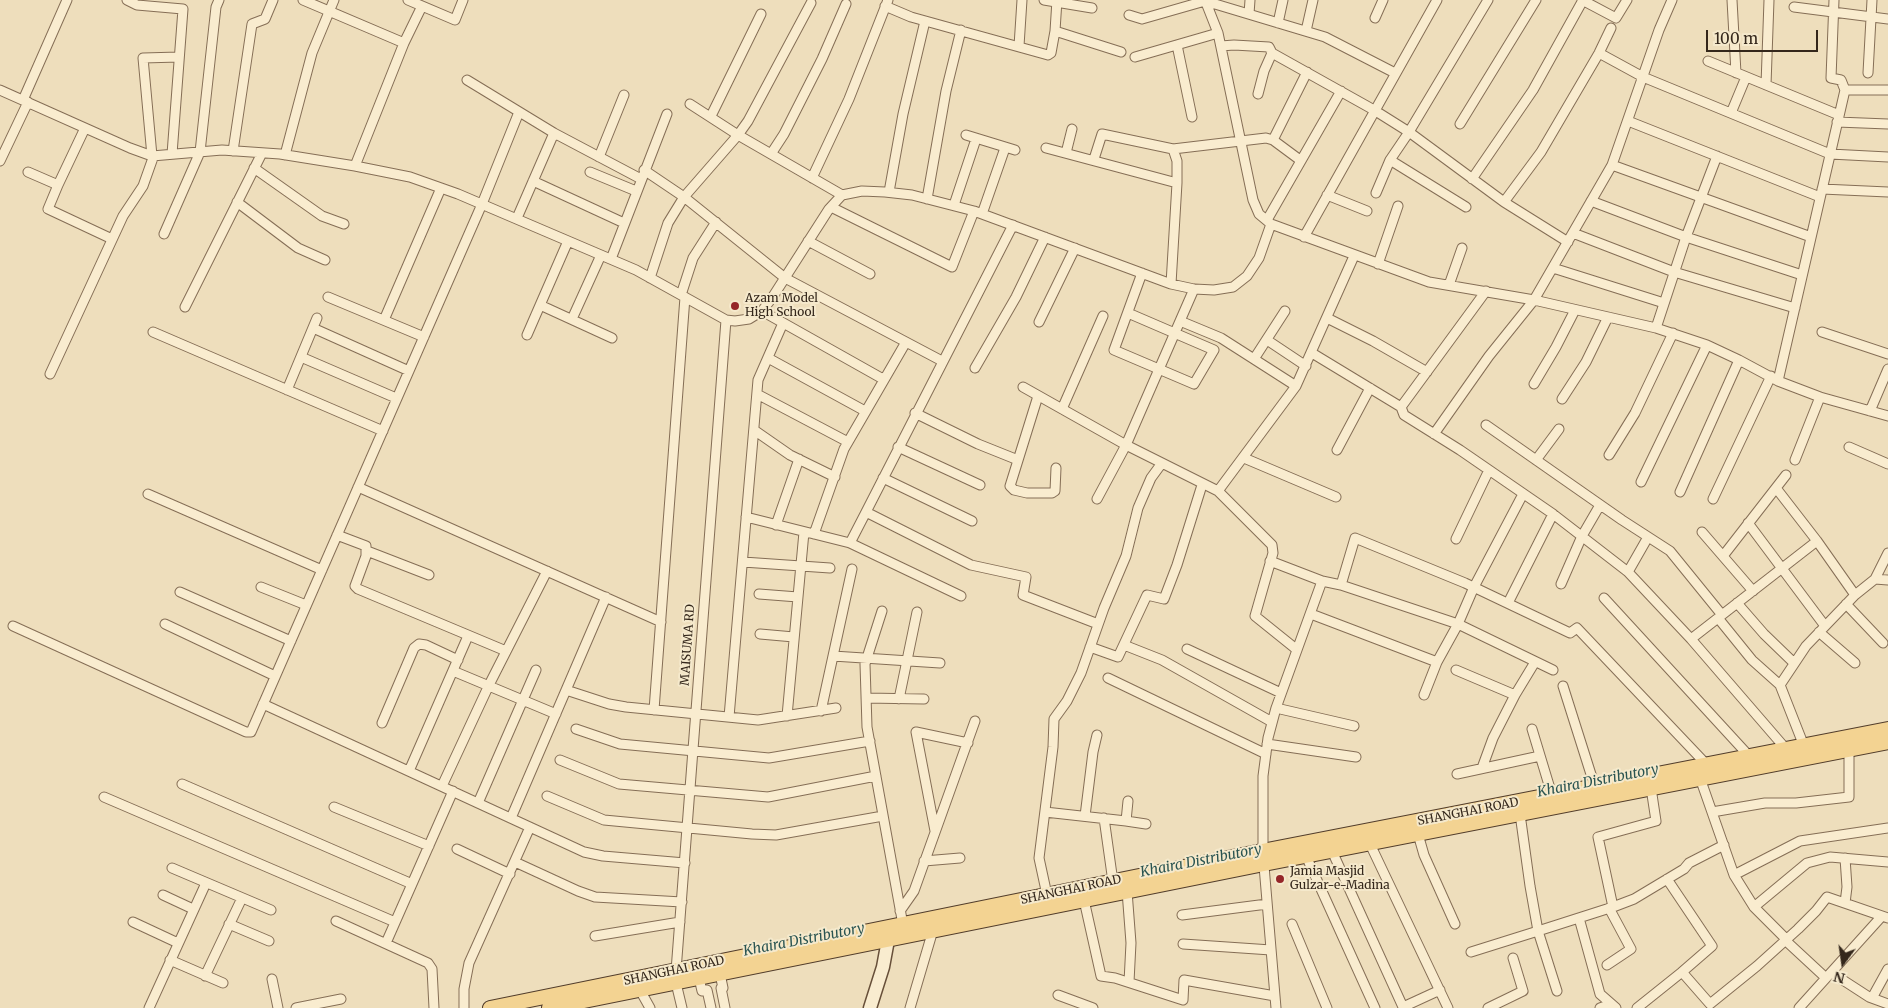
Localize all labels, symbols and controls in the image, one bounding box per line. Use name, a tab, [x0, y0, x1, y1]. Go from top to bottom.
scale bar	[1708, 20, 1820, 52]
text: 100 m	[1714, 29, 1758, 48]
place label: Azam Model High School	[745, 292, 818, 320]
marker: Azam Model High School	[729, 300, 741, 312]
street label: MAISUMA RD	[678, 604, 698, 686]
water label: Khaira Distributory	[1536, 761, 1660, 801]
street label: SHANGHAI ROAD	[1416, 795, 1520, 829]
water label: Khaira Distributory	[1139, 841, 1263, 881]
place label: Jamia Masjid Gulzar-e-Madina	[1290, 865, 1390, 893]
street label: SHANGHAI ROAD	[1019, 872, 1123, 908]
marker: Jamia Masjid Gulzar-e-Madina	[1274, 873, 1286, 885]
water label: Khaira Distributory	[742, 920, 866, 960]
north arrow	[1818, 938, 1868, 988]
street label: SHANGHAI ROAD	[622, 953, 726, 989]
text: N	[1832, 967, 1847, 988]

